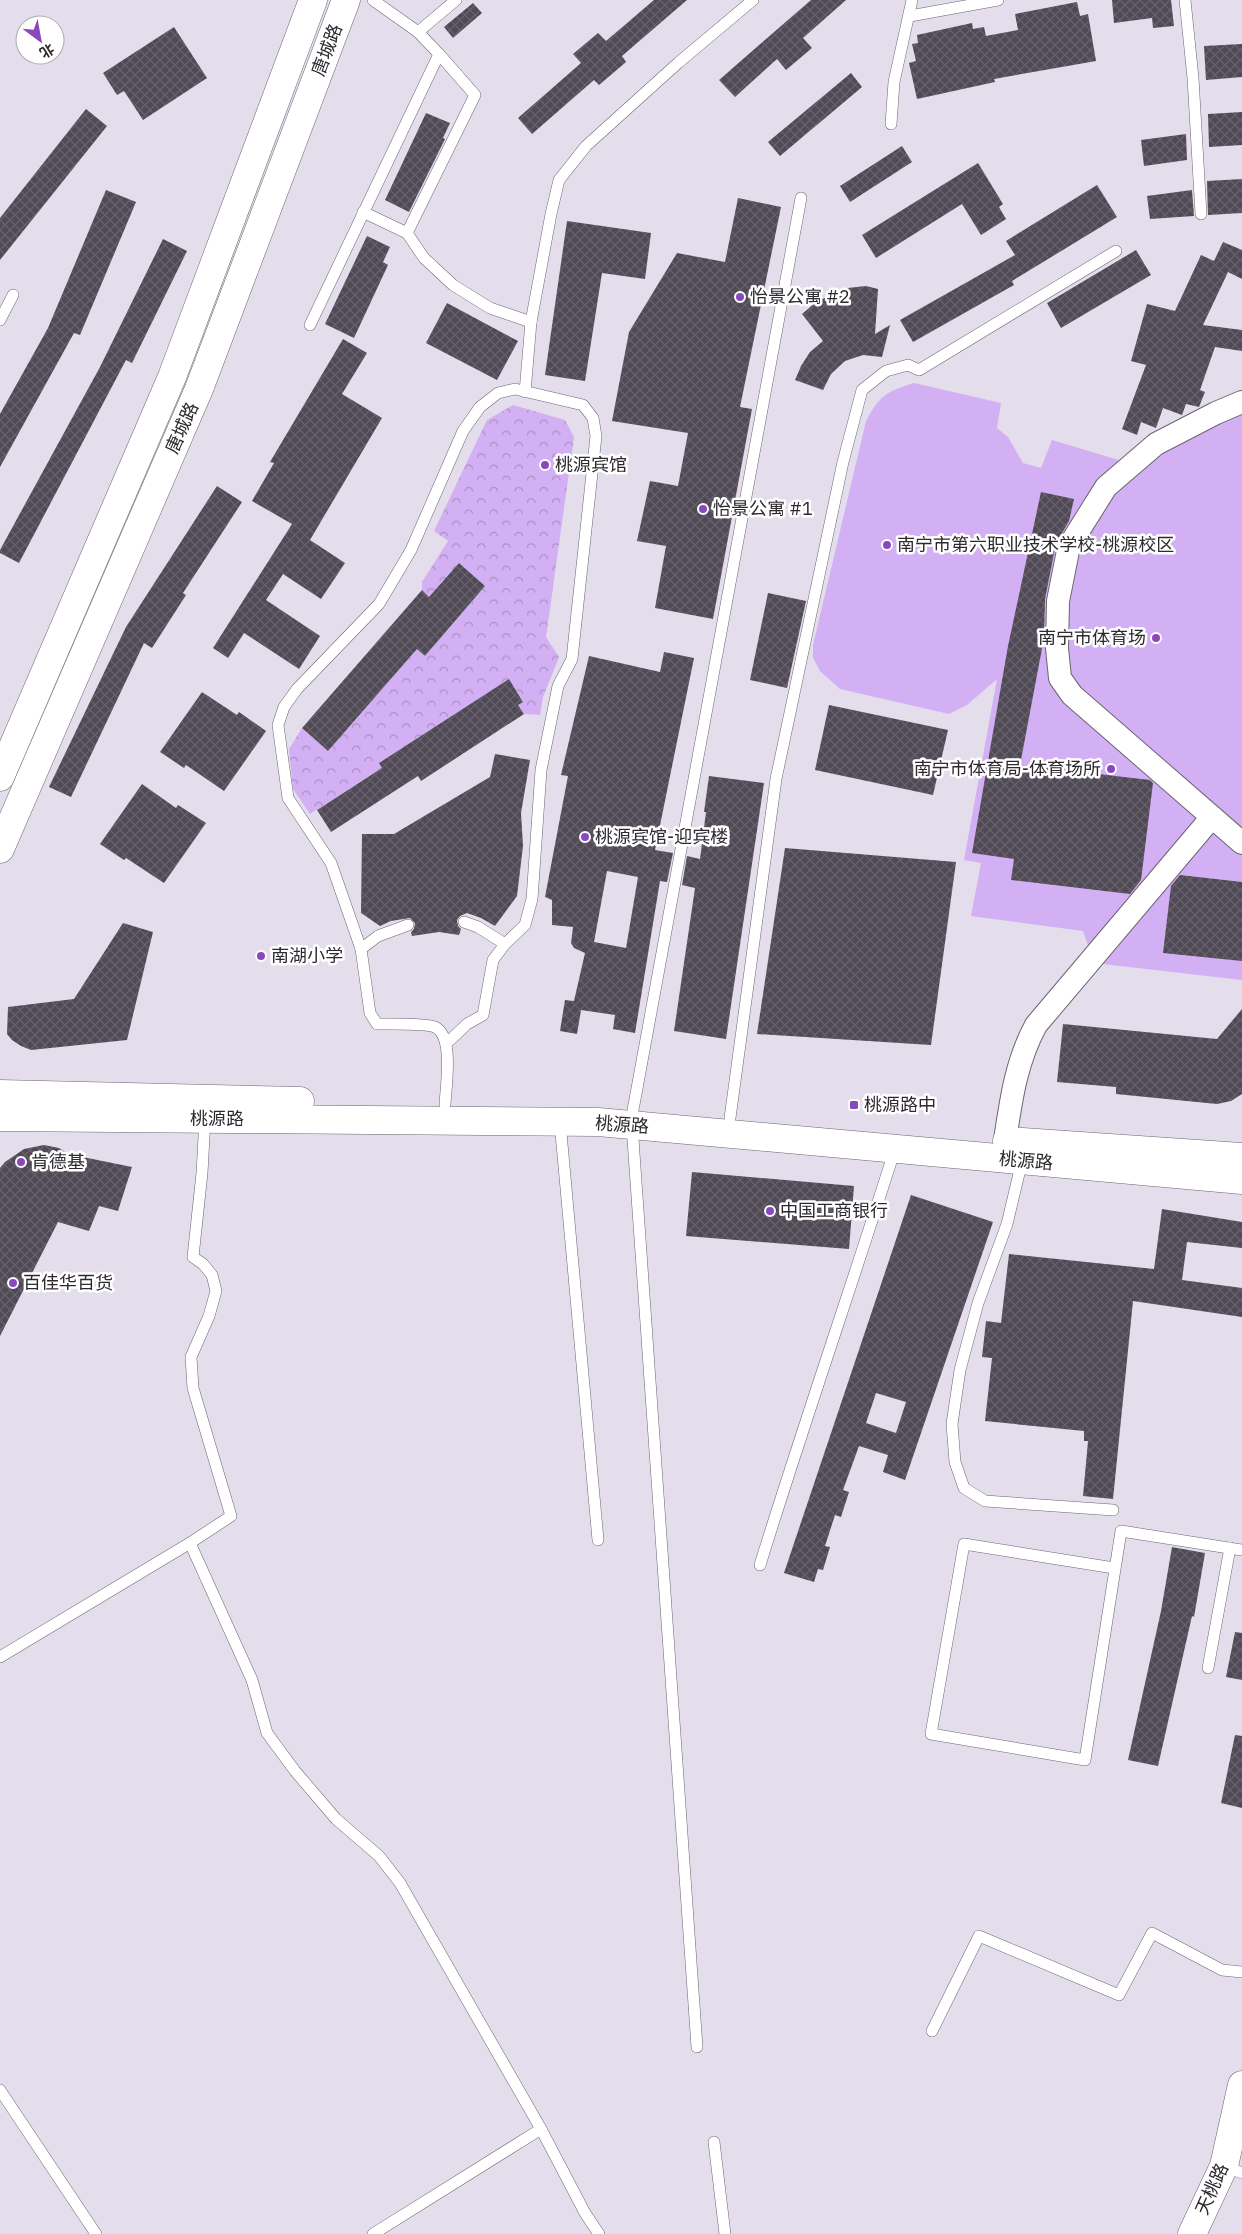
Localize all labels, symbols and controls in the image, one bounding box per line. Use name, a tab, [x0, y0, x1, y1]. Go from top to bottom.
north arrow	[15, 15, 65, 65]
street label: 唐城路	[306, 20, 347, 79]
text: 北	[36, 40, 58, 62]
place label: 怡景公寓 #2	[750, 285, 850, 308]
marker: 怡景公寓 #2	[734, 291, 746, 303]
street label: 唐城路	[160, 398, 203, 457]
place label: 桃源宾馆	[555, 453, 627, 476]
marker: 桃源宾馆	[539, 459, 551, 471]
place label: 怡景公寓 #1	[713, 497, 813, 520]
marker: 怡景公寓 #1	[697, 503, 709, 515]
place label: 南宁市第六职业技术学校-桃源校区	[897, 533, 1174, 556]
marker: 南宁市第六职业技术学校-桃源校区	[881, 539, 893, 551]
place label: 南宁市体育场	[1038, 626, 1146, 649]
marker: 南宁市体育场	[1150, 632, 1162, 644]
place label: 南宁市体育局-体育场所	[914, 757, 1101, 780]
marker: 南宁市体育局-体育场所	[1105, 763, 1117, 775]
place label: 桃源宾馆-迎宾楼	[595, 825, 728, 848]
marker: 桃源宾馆-迎宾楼	[579, 831, 591, 843]
place label: 南湖小学	[271, 944, 343, 967]
marker: 南湖小学	[255, 950, 267, 962]
place label: 桃源路中	[864, 1093, 936, 1116]
marker: 桃源路中	[848, 1099, 860, 1111]
street label: 桃源路	[190, 1107, 244, 1130]
street label: 桃源路	[594, 1111, 650, 1138]
street label: 桃源路	[998, 1147, 1054, 1174]
place label: 肯德基	[31, 1150, 85, 1173]
marker: 肯德基	[15, 1156, 27, 1168]
place label: 中国工商银行	[780, 1199, 888, 1222]
marker: 中国工商银行	[764, 1205, 776, 1217]
place label: 百佳华百货	[23, 1271, 113, 1294]
marker: 百佳华百货	[7, 1277, 19, 1289]
street label: 天桃路	[1190, 2159, 1233, 2218]

